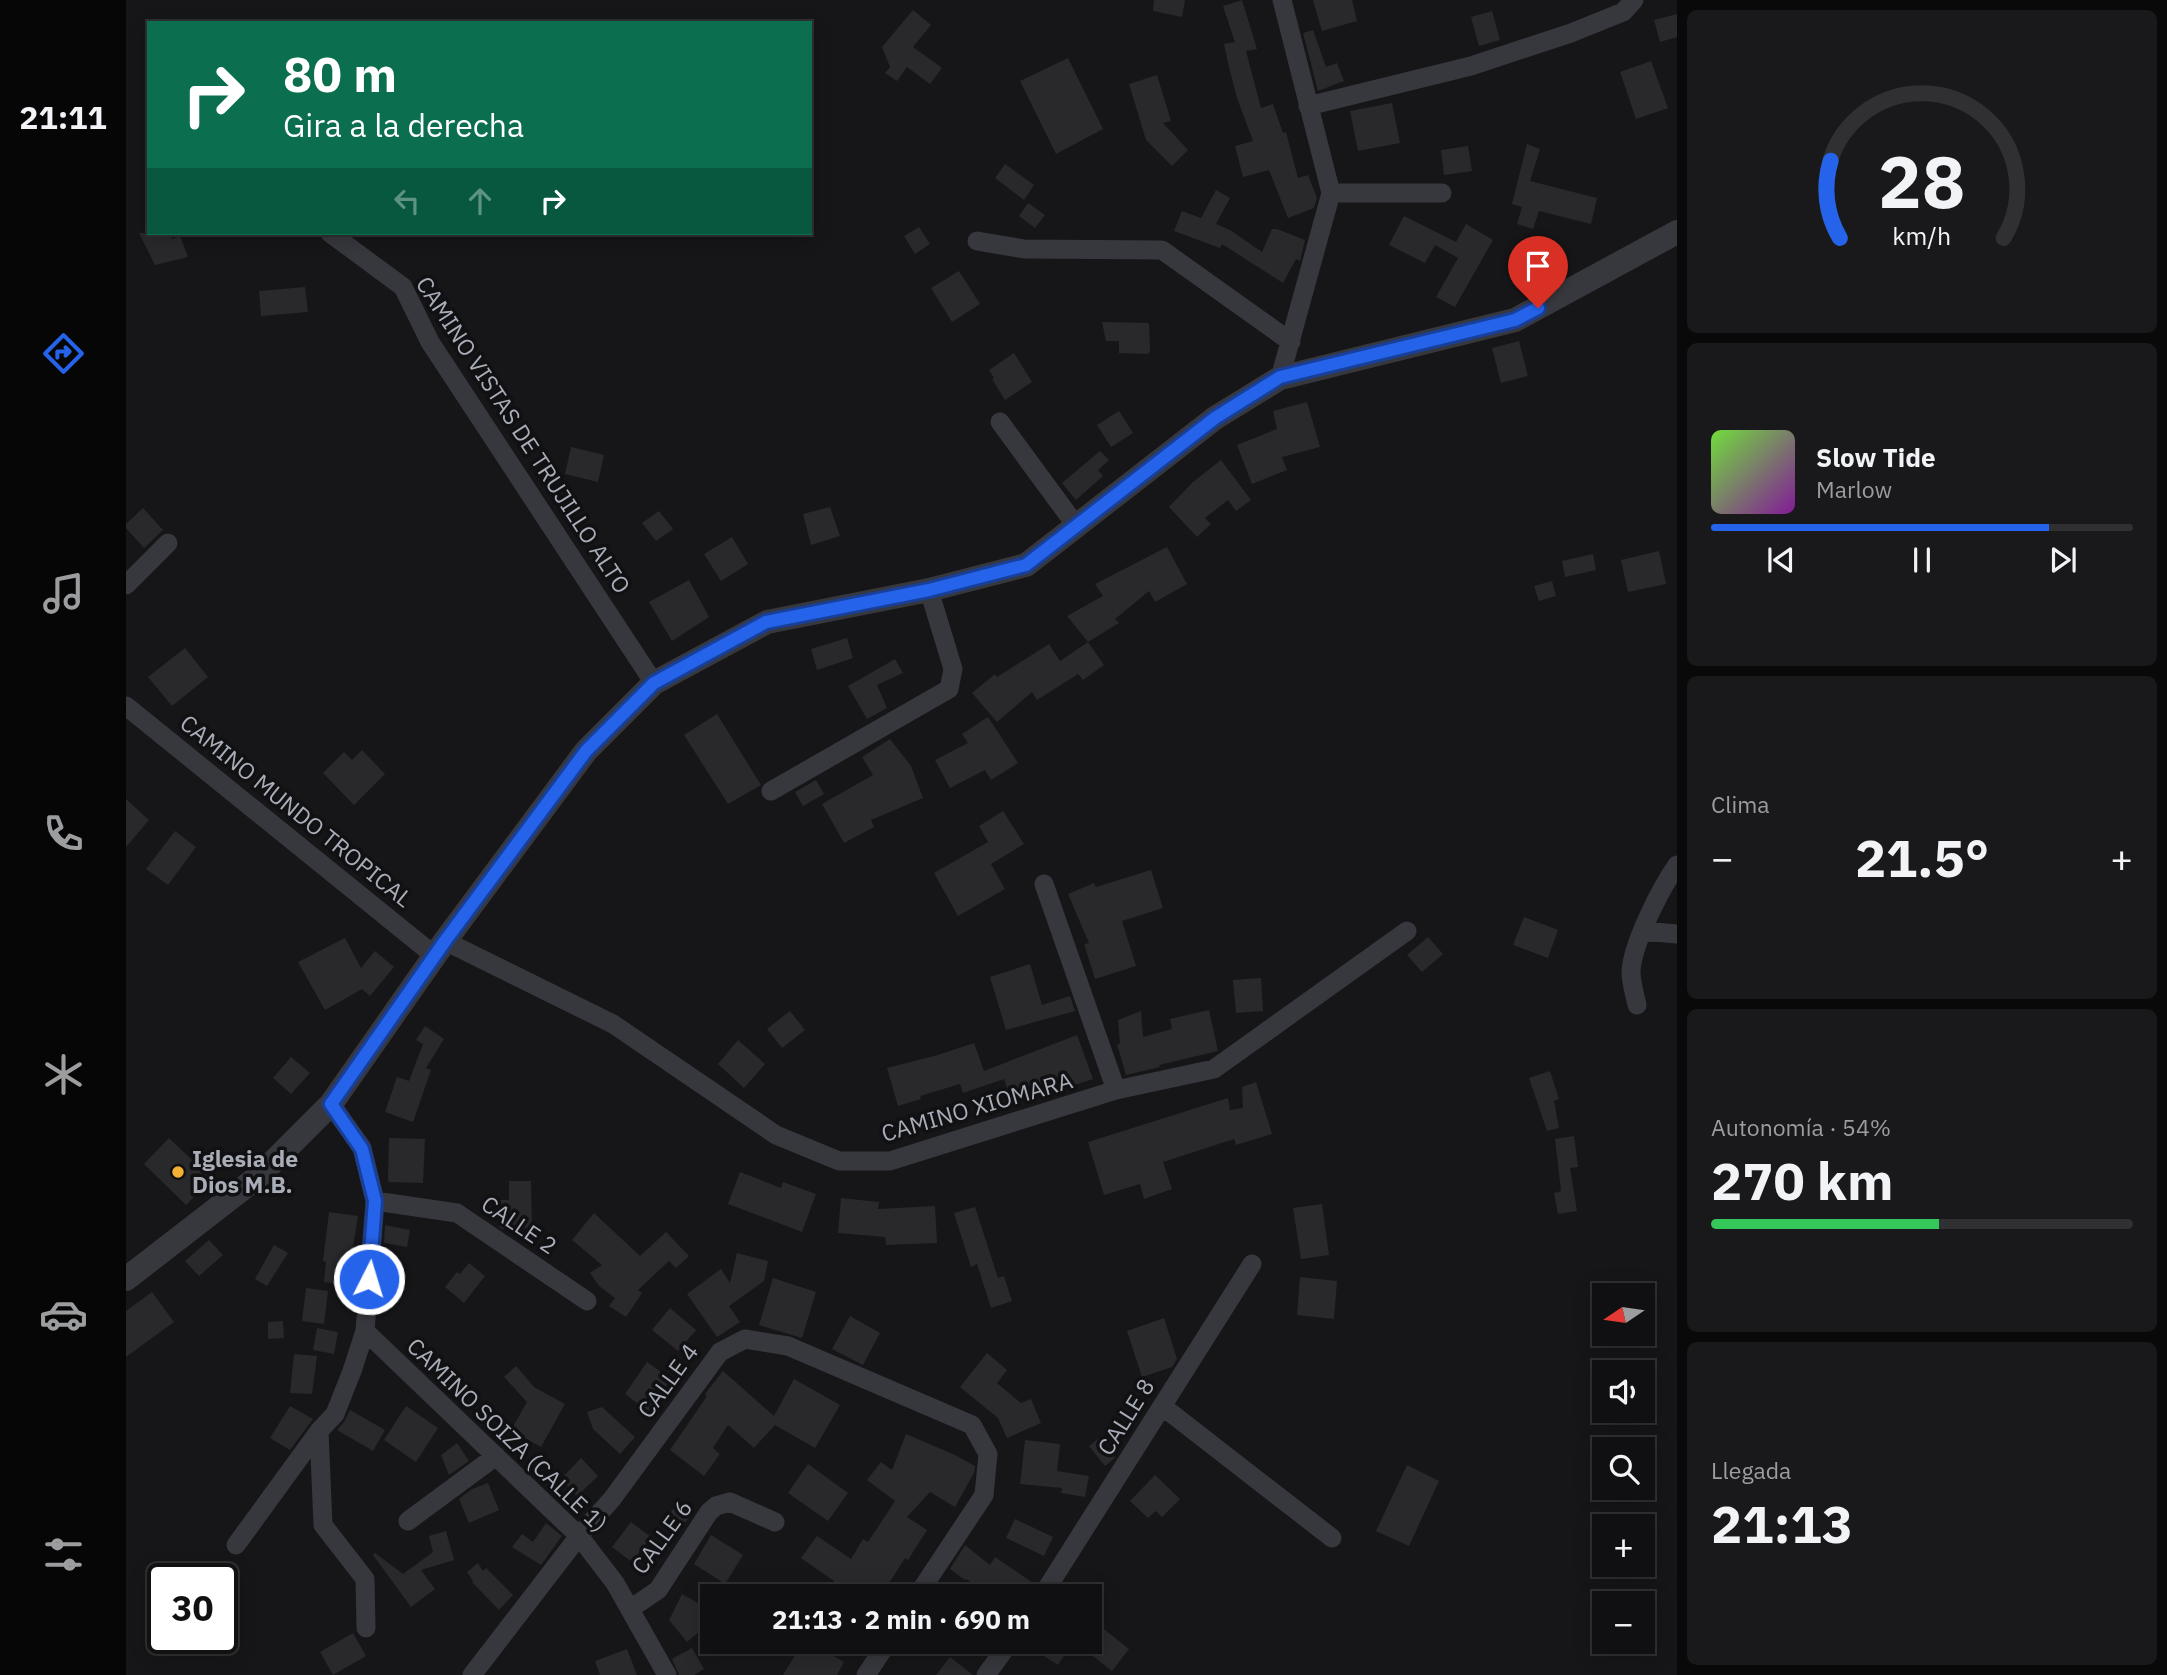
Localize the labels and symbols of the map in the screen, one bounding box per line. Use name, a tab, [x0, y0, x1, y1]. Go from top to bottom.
pin	[1508, 236, 1568, 308]
street label: CAMINO VISTAS DE TRUJILLO ALTO	[410, 270, 638, 599]
street label: CAMINO MUNDO TROPICAL	[174, 707, 419, 913]
street label: CAMINO XIOMARA	[878, 1064, 1076, 1148]
place label: Iglesia de Dios M.B.	[192, 1143, 298, 1199]
marker: Iglesia de Dios M.B.	[170, 1164, 186, 1180]
street label: CALLE 2	[476, 1188, 563, 1260]
position arrow	[332, 1242, 406, 1316]
north arrow	[1592, 1283, 1656, 1346]
street label: CAMINO SOIZA (CALLE 1)	[401, 1331, 614, 1538]
street label: CALLE 4	[630, 1337, 704, 1423]
street label: CALLE 8	[1090, 1373, 1160, 1460]
street label: CALLE 6	[624, 1493, 698, 1579]
speed limit sign: 30	[147, 1563, 238, 1654]

